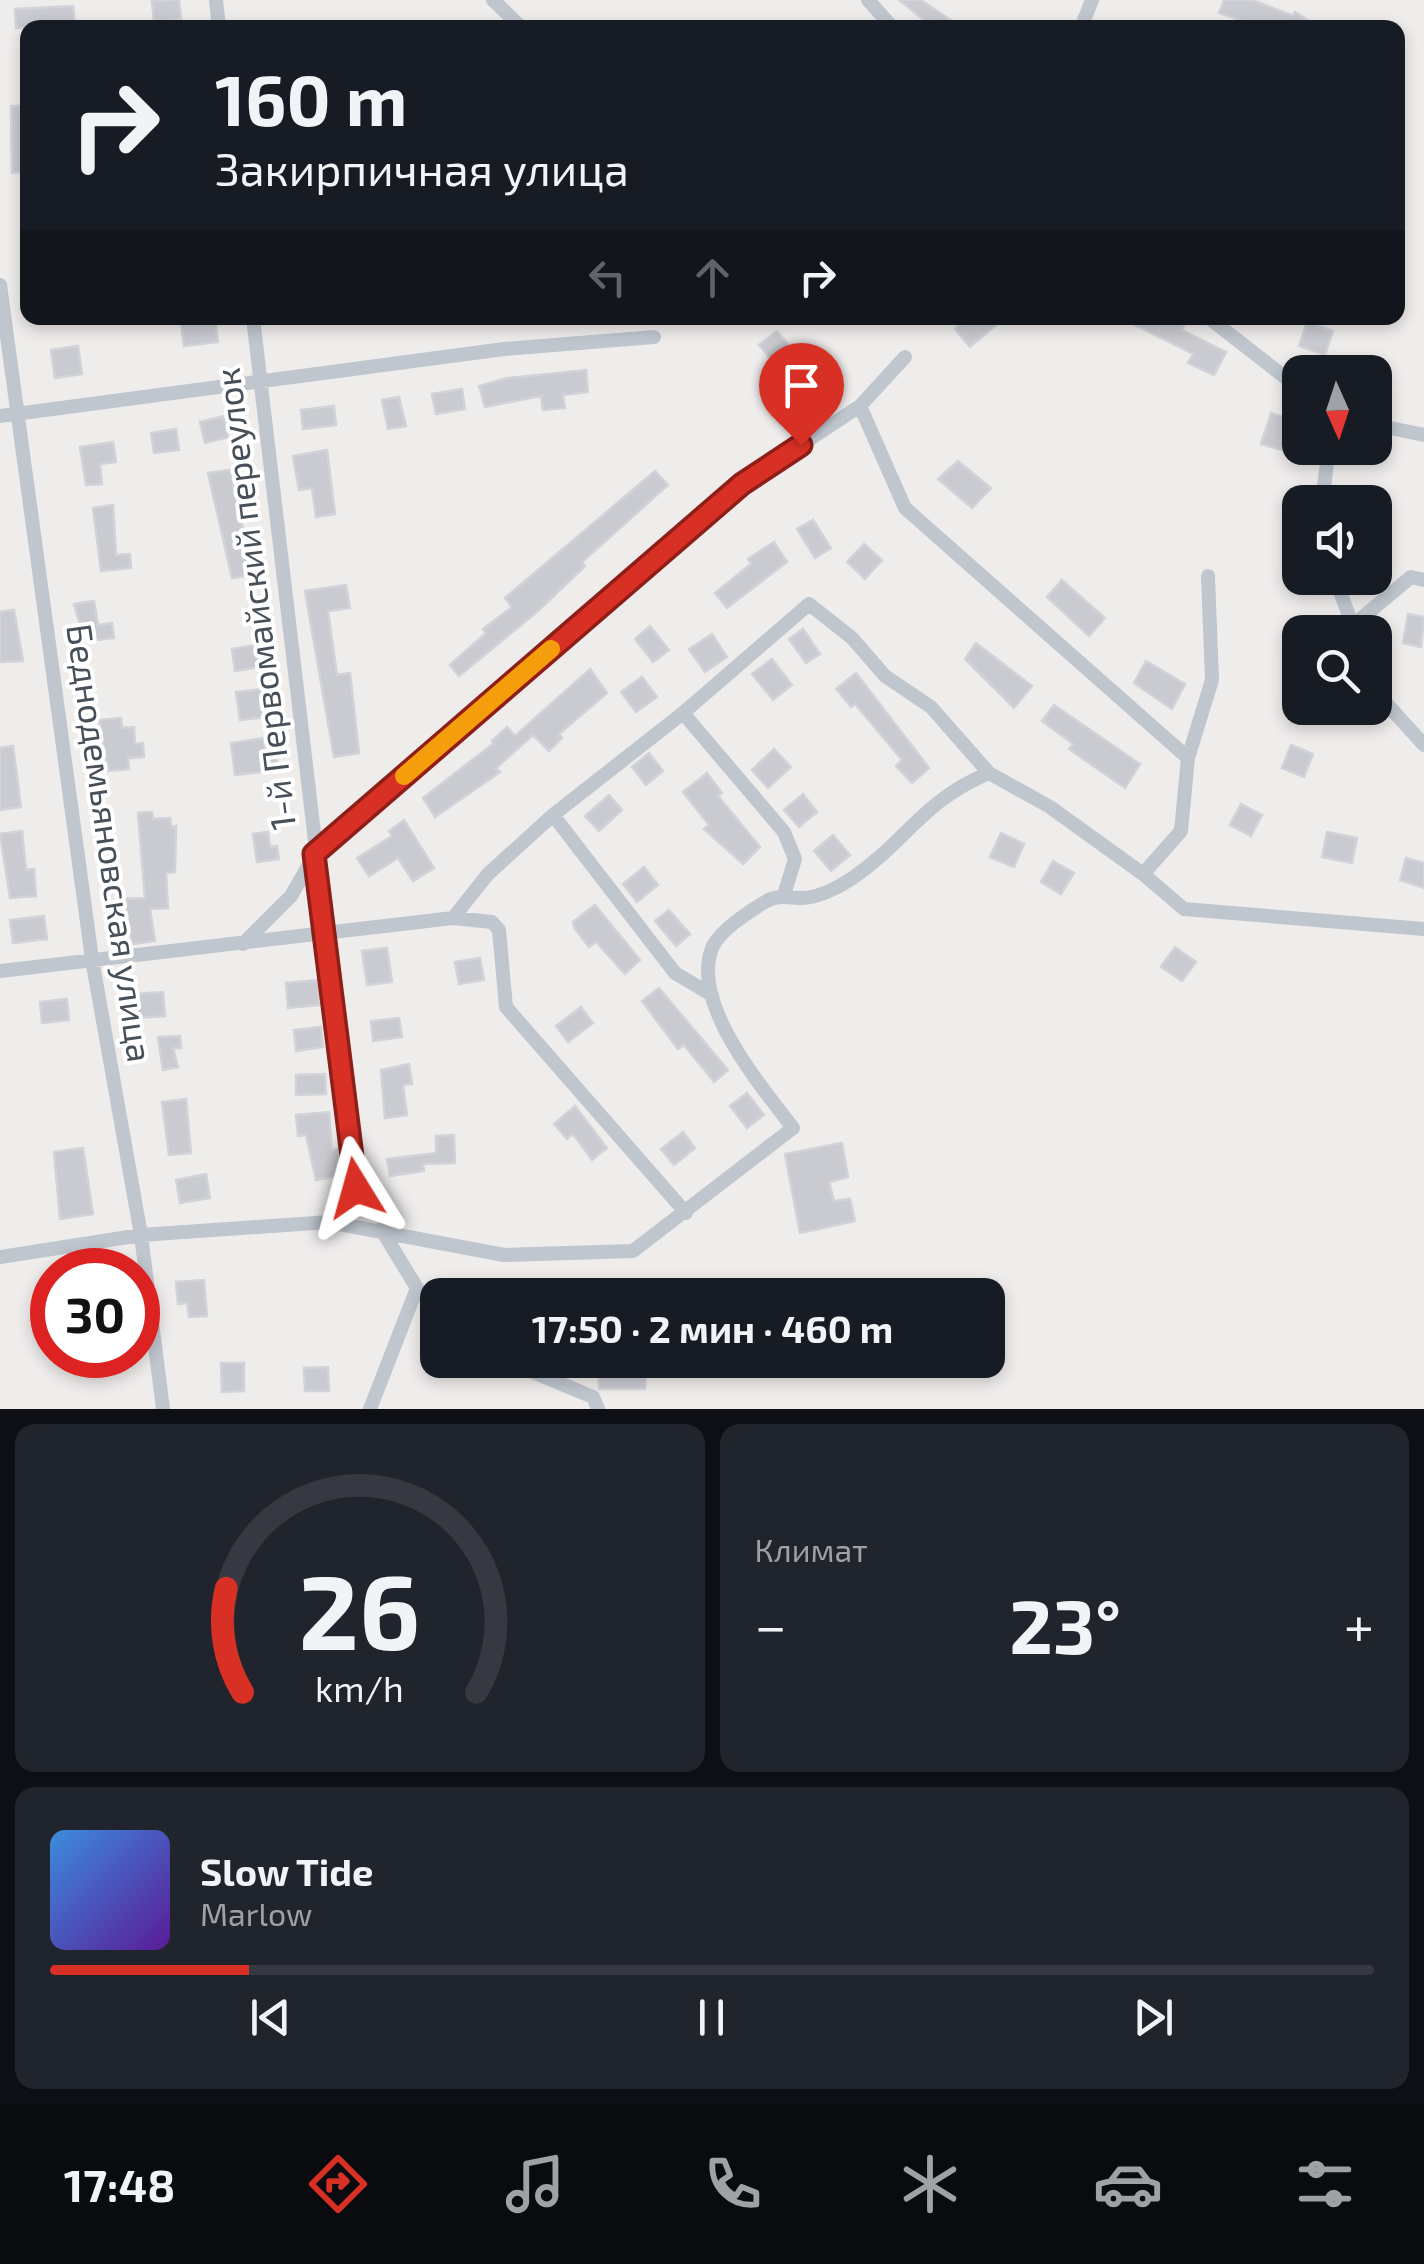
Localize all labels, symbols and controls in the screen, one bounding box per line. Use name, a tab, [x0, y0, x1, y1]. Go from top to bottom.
text: 160 m	[215, 56, 408, 140]
icon: right	[50, 60, 180, 190]
text: Закирпичная улица	[215, 141, 629, 195]
icon: left	[580, 250, 635, 305]
icon: ahead	[685, 250, 740, 305]
icon: right	[790, 250, 845, 305]
pin	[759, 343, 844, 446]
north arrow	[1282, 355, 1392, 465]
map controls	[1282, 355, 1392, 725]
icon: arrive	[774, 358, 829, 413]
street label: 1-й Первомайский переулок	[205, 366, 304, 833]
button: sound	[1282, 485, 1392, 595]
button: search	[1282, 615, 1392, 725]
street label: Беднодемьяновская улица	[58, 621, 163, 1065]
position arrow	[304, 1136, 408, 1240]
speed limit sign: 30	[30, 1248, 160, 1378]
text: 17:50 · 2 мин · 460 m	[532, 1305, 893, 1351]
text: Климат	[755, 1530, 868, 1568]
text: 26	[299, 1546, 421, 1671]
text: 23°	[1009, 1579, 1121, 1669]
text: −	[755, 1591, 787, 1657]
text: +	[1344, 1591, 1374, 1657]
text: km/h	[315, 1666, 404, 1709]
text: Slow Tide	[200, 1848, 373, 1894]
text: Marlow	[200, 1894, 312, 1932]
icon: previous	[243, 1990, 298, 2045]
icon: pause	[684, 1990, 739, 2045]
icon: next	[1126, 1990, 1181, 2045]
icon: directions	[303, 2149, 373, 2219]
icon: music	[500, 2149, 570, 2219]
icon: phone	[698, 2149, 768, 2219]
icon: climate	[895, 2149, 965, 2219]
icon: car	[1093, 2149, 1163, 2219]
icon: filters	[1290, 2149, 1360, 2219]
text: 17:48	[64, 2157, 175, 2211]

